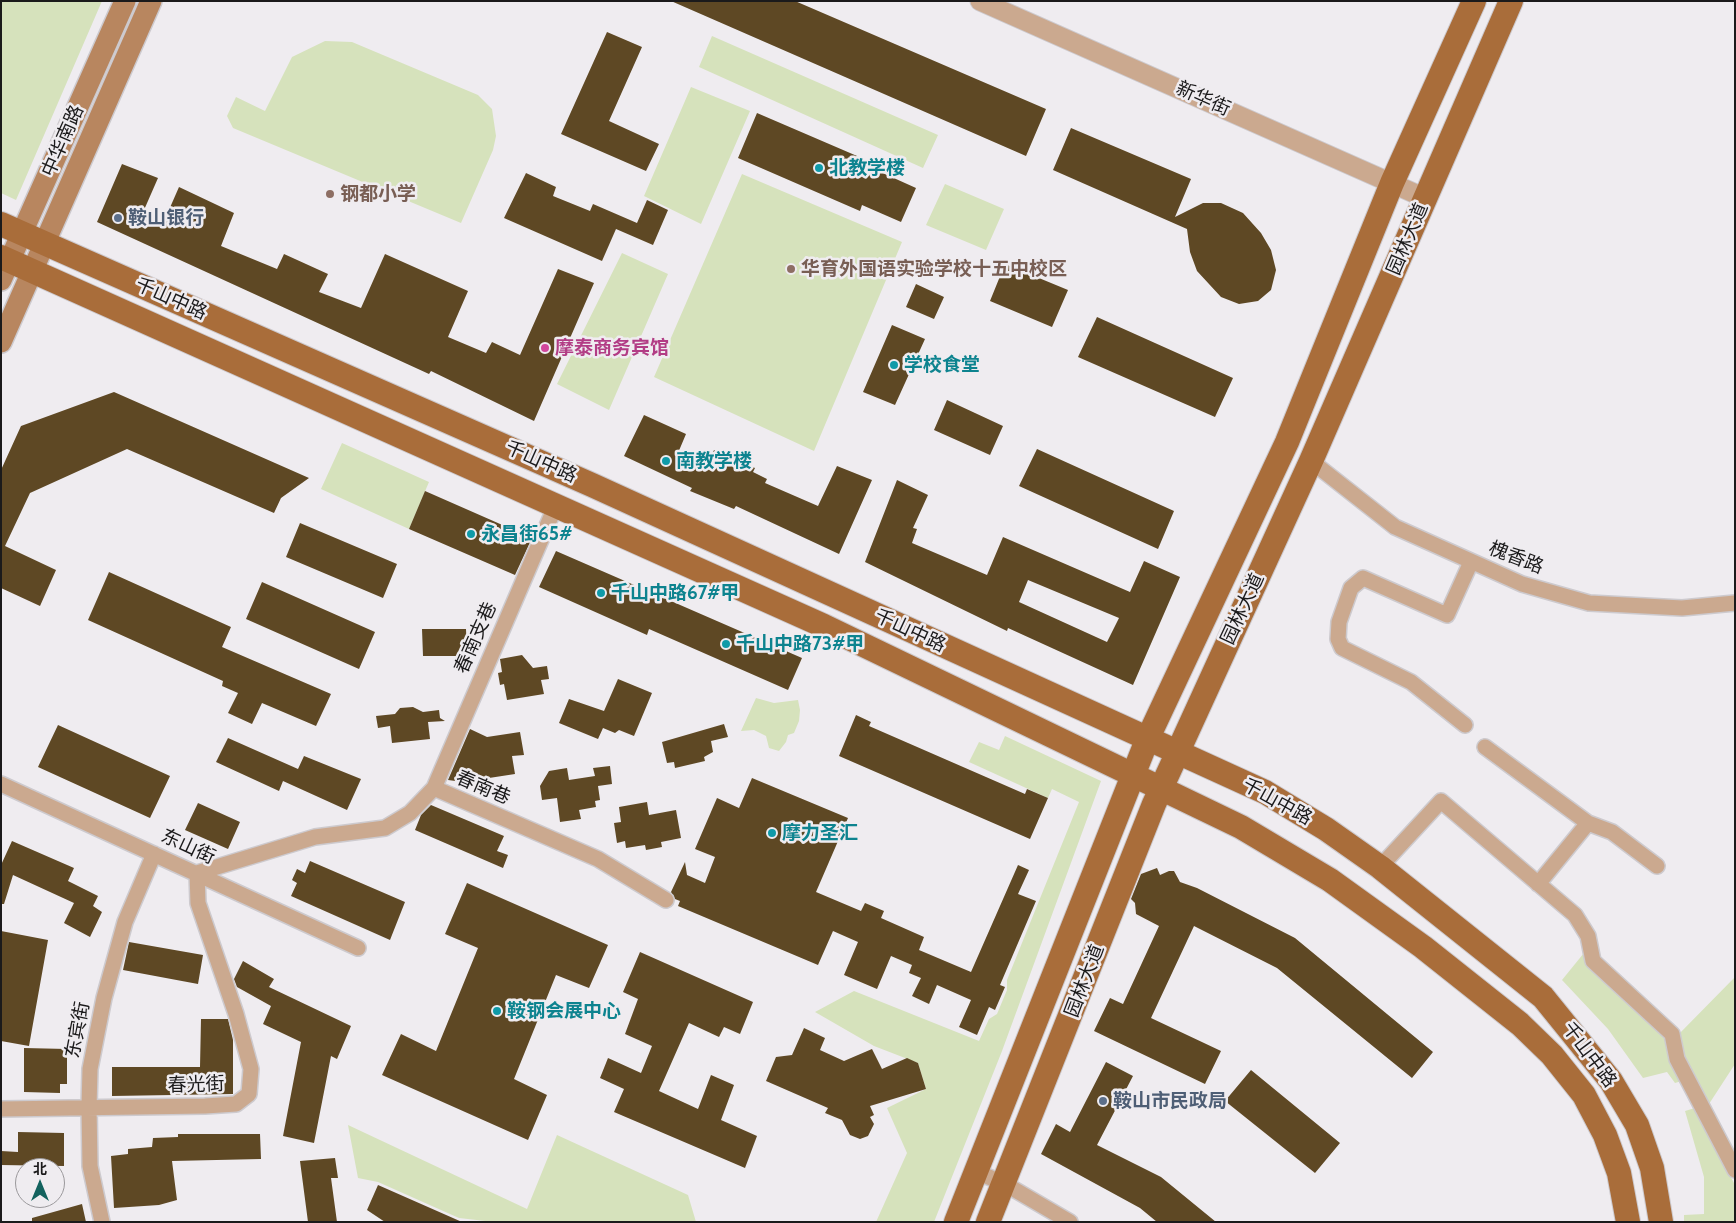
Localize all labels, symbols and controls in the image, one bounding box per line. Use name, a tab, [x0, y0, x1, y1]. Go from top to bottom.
street label: 新华街	[1172, 77, 1234, 121]
street label: 中华南路	[37, 102, 89, 180]
place label: 北教学楼	[829, 157, 905, 179]
marker: 北教学楼	[813, 162, 825, 174]
place label: 钢都小学	[340, 183, 416, 205]
marker: 钢都小学	[324, 188, 336, 200]
street label: 园林大道	[1383, 200, 1433, 278]
place label: 鞍山银行	[128, 207, 204, 229]
marker: 鞍山银行	[112, 212, 124, 224]
place label: 华育外国语实验学校十五中校区	[801, 258, 1067, 280]
marker: 华育外国语实验学校十五中校区	[785, 263, 797, 275]
street label: 千山中路	[132, 273, 210, 325]
place label: 摩泰商务宾馆	[555, 337, 669, 359]
marker: 摩泰商务宾馆	[539, 342, 551, 354]
place label: 学校食堂	[904, 354, 980, 376]
marker: 学校食堂	[888, 359, 900, 371]
street label: 千山中路	[502, 436, 580, 488]
place label: 南教学楼	[676, 450, 752, 472]
marker: 南教学楼	[660, 455, 672, 467]
place label: 永昌街65#	[481, 523, 572, 545]
marker: 永昌街65#	[465, 528, 477, 540]
street label: 槐香路	[1485, 537, 1547, 579]
street label: 园林大道	[1217, 570, 1269, 648]
place label: 千山中路67#甲	[611, 582, 739, 604]
marker: 千山中路67#甲	[595, 587, 607, 599]
street label: 春南支巷	[450, 599, 502, 677]
street label: 千山中路	[871, 605, 949, 657]
place label: 千山中路73#甲	[736, 633, 864, 655]
marker: 千山中路73#甲	[720, 638, 732, 650]
street label: 春南巷	[452, 766, 514, 810]
street label: 千山中路	[1238, 774, 1316, 830]
place label: 摩力圣汇	[782, 822, 858, 844]
street label: 东山街	[157, 825, 219, 869]
marker: 摩力圣汇	[766, 827, 778, 839]
street label: 园林大道	[1061, 941, 1109, 1021]
street label: 东宾街	[61, 1000, 95, 1060]
place label: 鞍钢会展中心	[507, 1000, 621, 1022]
marker: 鞍钢会展中心	[491, 1005, 503, 1017]
street label: 千山中路	[1557, 1018, 1621, 1092]
street label: 春光街	[167, 1073, 225, 1097]
place label: 鞍山市民政局	[1113, 1090, 1227, 1112]
marker: 鞍山市民政局	[1097, 1095, 1109, 1107]
north arrow	[15, 1158, 65, 1208]
text: 北	[33, 1160, 47, 1178]

